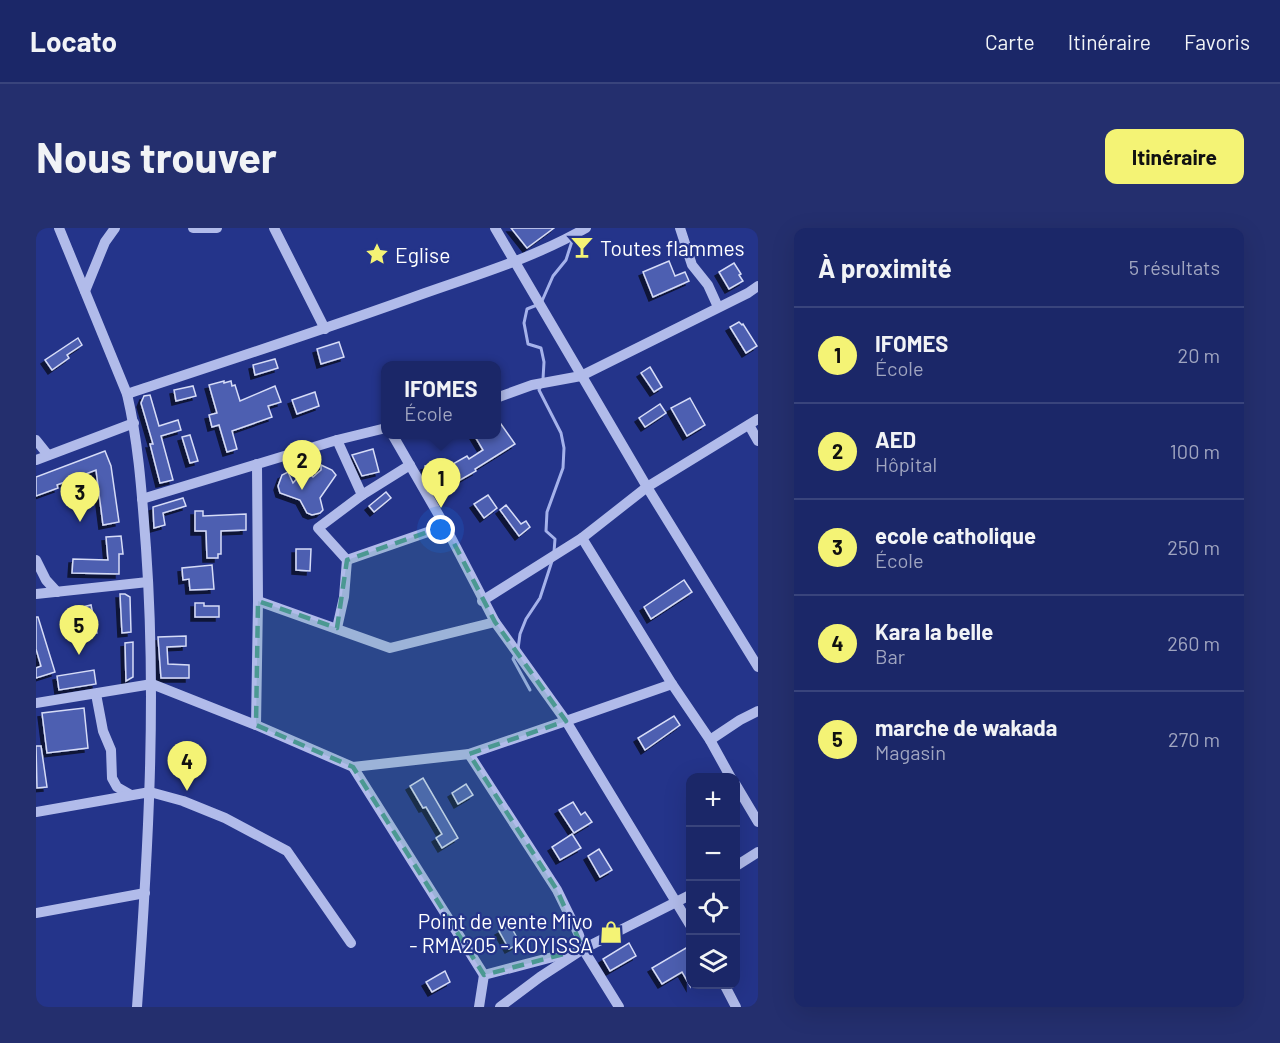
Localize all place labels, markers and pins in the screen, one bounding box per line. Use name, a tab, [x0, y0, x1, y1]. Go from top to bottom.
bar icon: Toutes flammes	[569, 234, 595, 260]
place label: Toutes flammes	[600, 235, 745, 260]
place icon: Eglise	[364, 241, 390, 267]
place label: Eglise	[395, 242, 450, 267]
pin: 2	[282, 440, 322, 490]
pin: 1	[422, 458, 460, 508]
pin: 3	[60, 472, 99, 522]
pin: 5	[60, 606, 99, 655]
pin: 4	[168, 742, 206, 791]
place label: Point de vente Mivo - RMA205 - KOYISSA	[409, 908, 593, 957]
shop icon: Point de vente Mivo - RMA205 - KOYISSA	[598, 919, 624, 945]

